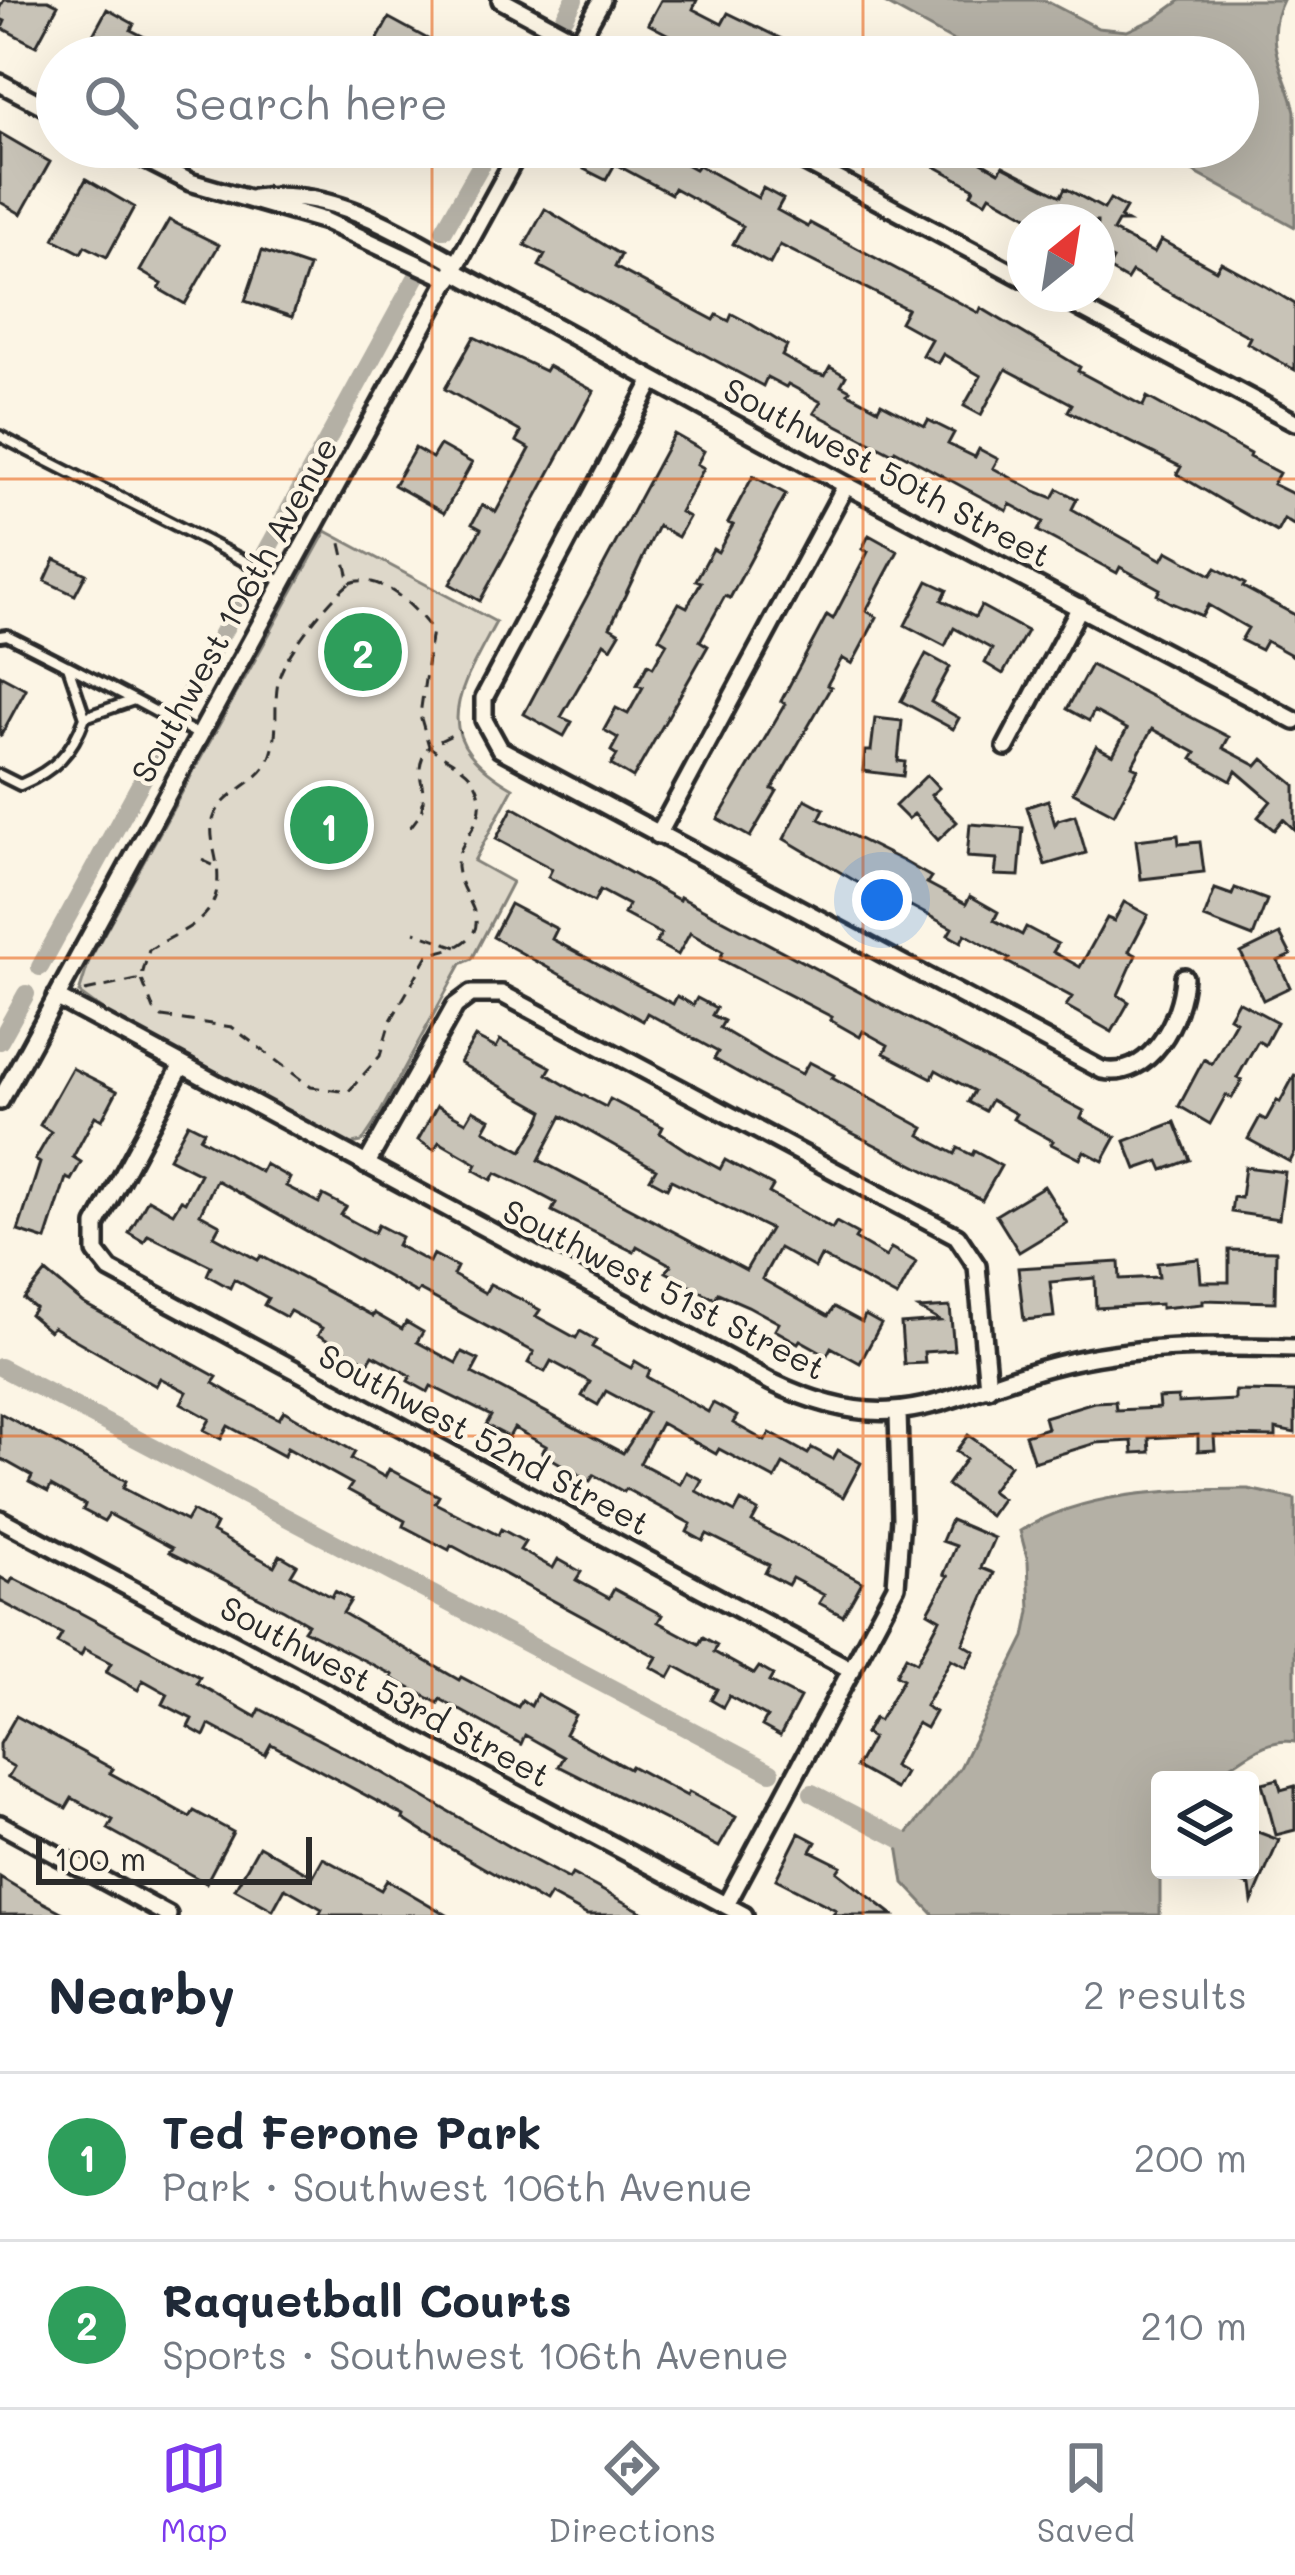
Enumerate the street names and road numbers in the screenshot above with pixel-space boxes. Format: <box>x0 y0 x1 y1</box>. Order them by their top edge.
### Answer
street label: Southwest 50th Street <box>717 366 1059 576</box>
street label: Southwest 106th Avenue <box>120 428 346 790</box>
street label: Southwest 51st Street <box>496 1188 834 1388</box>
street label: Southwest 52nd Street <box>312 1332 658 1544</box>
street label: Southwest 53rd Street <box>213 1585 559 1795</box>

